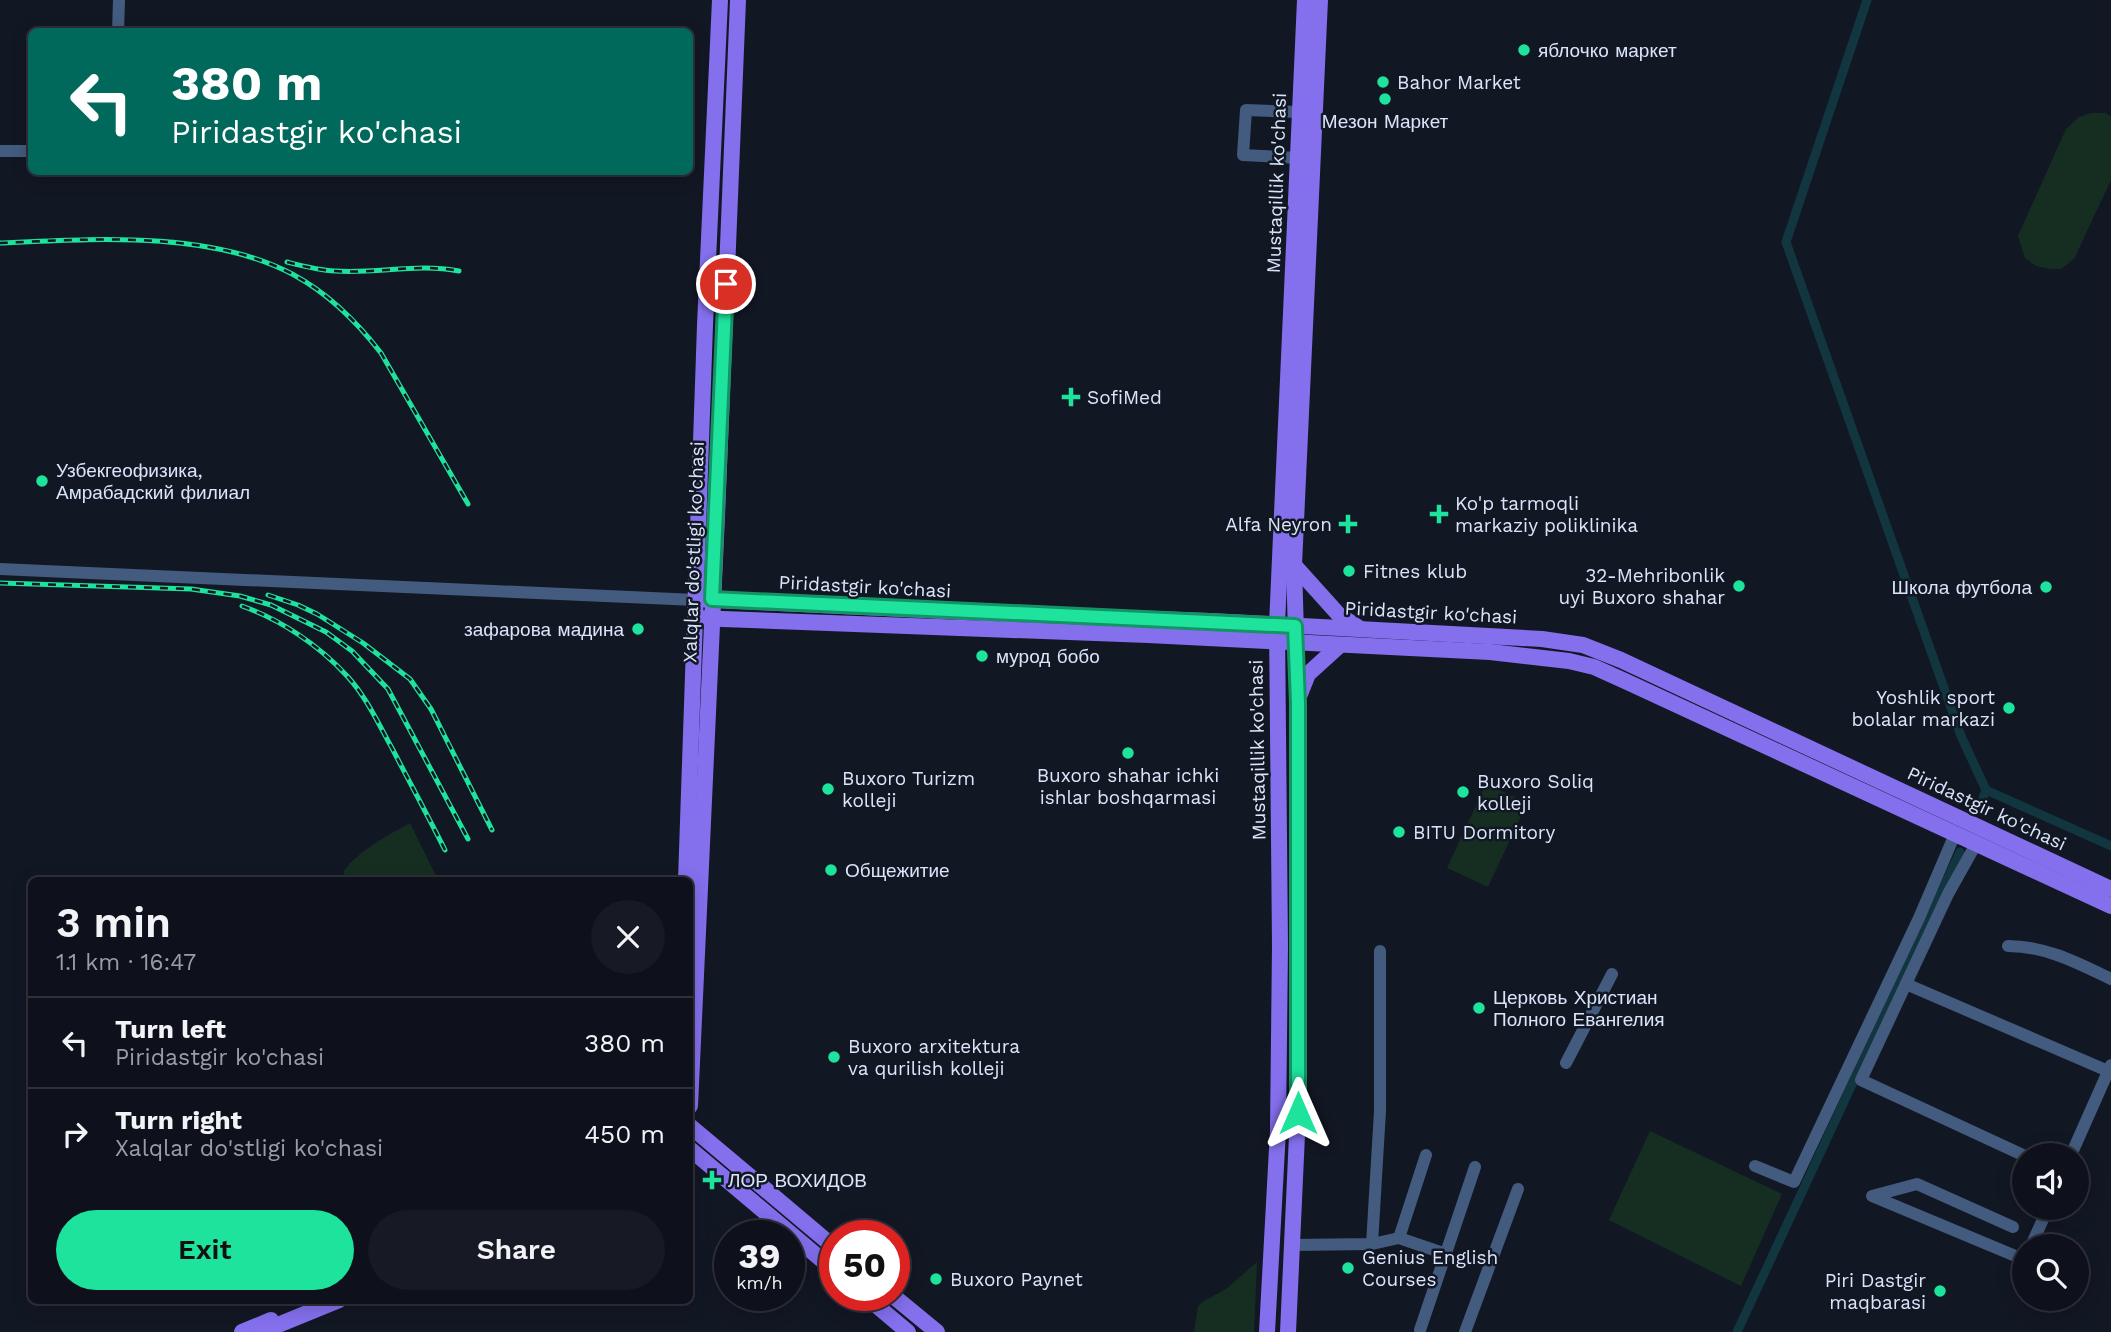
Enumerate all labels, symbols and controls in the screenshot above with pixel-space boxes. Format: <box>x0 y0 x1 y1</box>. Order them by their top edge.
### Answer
place label: яблочко маркет <box>1538 39 1677 62</box>
marker: яблочко маркет <box>1516 42 1532 58</box>
text: 380 m <box>171 54 322 112</box>
icon: left <box>56 56 147 147</box>
place label: Bahor Market <box>1397 71 1521 94</box>
marker: Bahor Market <box>1375 74 1391 90</box>
marker: Мезон Маркет <box>1377 91 1393 107</box>
street label: Mustaqillik ko'chasi <box>1262 92 1291 274</box>
place label: Мезон Маркет <box>1322 110 1449 133</box>
text: Piridastgir ko'chasi <box>171 113 462 151</box>
pin <box>696 254 756 314</box>
icon: arrive <box>707 265 745 303</box>
place label: SofiMed <box>1087 386 1162 409</box>
marker: SofiMed <box>1061 387 1081 407</box>
street label: Xalqlar do'stligi ko'chasi <box>678 441 709 663</box>
place label: Узбекгеофизика, Амрабадский филиал <box>56 459 250 504</box>
marker: Узбекгеофизика, Амрабадский филиал <box>34 473 50 489</box>
place label: Ko'p tarmoqli markaziy poliklinika <box>1455 492 1638 537</box>
marker: Ko'p tarmoqli markaziy poliklinika <box>1429 504 1449 524</box>
place label: Alfa Neyron <box>1225 513 1332 536</box>
marker: Alfa Neyron <box>1338 514 1358 534</box>
place label: Fitnes klub <box>1363 560 1467 583</box>
marker: Fitnes klub <box>1341 563 1357 579</box>
place label: 32-Mehribonlik uyi Buxoro shahar <box>1559 564 1725 609</box>
street label: Piridastgir ko'chasi <box>778 570 952 603</box>
place label: Школа футбола <box>1891 576 2032 599</box>
marker: 32-Mehribonlik uyi Buxoro shahar <box>1731 578 1747 594</box>
marker: Школа футбола <box>2038 579 2054 595</box>
street label: Piridastgir ko'chasi <box>1344 596 1518 629</box>
place label: зафарова мадина <box>464 618 624 641</box>
marker: зафарова мадина <box>630 621 646 637</box>
place label: мурод бобо <box>996 645 1100 668</box>
marker: мурод бобо <box>974 648 990 664</box>
street label: Mustaqillik ko'chasi <box>1244 659 1271 841</box>
place label: Yoshlik sport bolalar markazi <box>1852 686 1995 731</box>
marker: Yoshlik sport bolalar markazi <box>2001 700 2017 716</box>
marker: Buxoro shahar ichki ishlar boshqarmasi <box>1120 745 1136 761</box>
street label: Piridastgir ko'chasi <box>1904 762 2070 855</box>
place label: Buxoro shahar ichki ishlar boshqarmasi <box>1037 764 1219 809</box>
place label: Buxoro Turizm kolleji <box>842 767 975 812</box>
place label: Buxoro Soliq kolleji <box>1477 770 1594 815</box>
marker: Buxoro Turizm kolleji <box>820 781 836 797</box>
marker: Buxoro Soliq kolleji <box>1455 784 1471 800</box>
place label: BITU Dormitory <box>1413 821 1556 844</box>
marker: BITU Dormitory <box>1391 824 1407 840</box>
place label: Общежитие <box>845 859 950 882</box>
marker: Общежитие <box>823 862 839 878</box>
text: 3 min <box>56 898 171 947</box>
button: close <box>591 900 665 974</box>
text: 1.1 km · 16:47 <box>56 949 196 976</box>
place label: Церковь Христиан Полного Евангелия <box>1493 986 1665 1031</box>
marker: Церковь Христиан Полного Евангелия <box>1471 1000 1487 1016</box>
text: Turn left <box>115 1014 226 1044</box>
icon: left <box>56 1024 94 1062</box>
text: 380 m <box>584 1028 665 1058</box>
place label: Buxoro arxitektura va qurilish kolleji <box>848 1035 1020 1080</box>
text: Piridastgir ko'chasi <box>115 1044 324 1071</box>
marker: Buxoro arxitektura va qurilish kolleji <box>826 1049 842 1065</box>
position arrow <box>1261 1076 1335 1150</box>
text: Turn right <box>115 1105 242 1135</box>
icon: right <box>56 1115 94 1153</box>
text: 450 m <box>584 1119 665 1149</box>
text: Xalqlar do'stligi ko'chasi <box>115 1135 383 1162</box>
map controls <box>2012 1143 2089 1311</box>
button: sound <box>2012 1143 2089 1220</box>
place label: ЛОР ВОХИДОВ <box>728 1169 867 1192</box>
marker: ЛОР ВОХИДОВ <box>702 1170 722 1190</box>
button: Exit <box>56 1210 354 1290</box>
button: Share <box>368 1210 665 1290</box>
speed limit sign: 50 <box>819 1220 910 1311</box>
button: search <box>2012 1234 2089 1311</box>
text: 39 <box>738 1235 781 1277</box>
place label: Genius English Courses <box>1362 1246 1498 1291</box>
marker: Genius English Courses <box>1340 1260 1356 1276</box>
place label: Buxoro Paynet <box>950 1268 1083 1291</box>
place label: Piri Dastgir maqbarasi <box>1825 1269 1926 1314</box>
marker: Buxoro Paynet <box>928 1271 944 1287</box>
text: km/h <box>736 1272 783 1293</box>
marker: Piri Dastgir maqbarasi <box>1932 1283 1948 1299</box>

